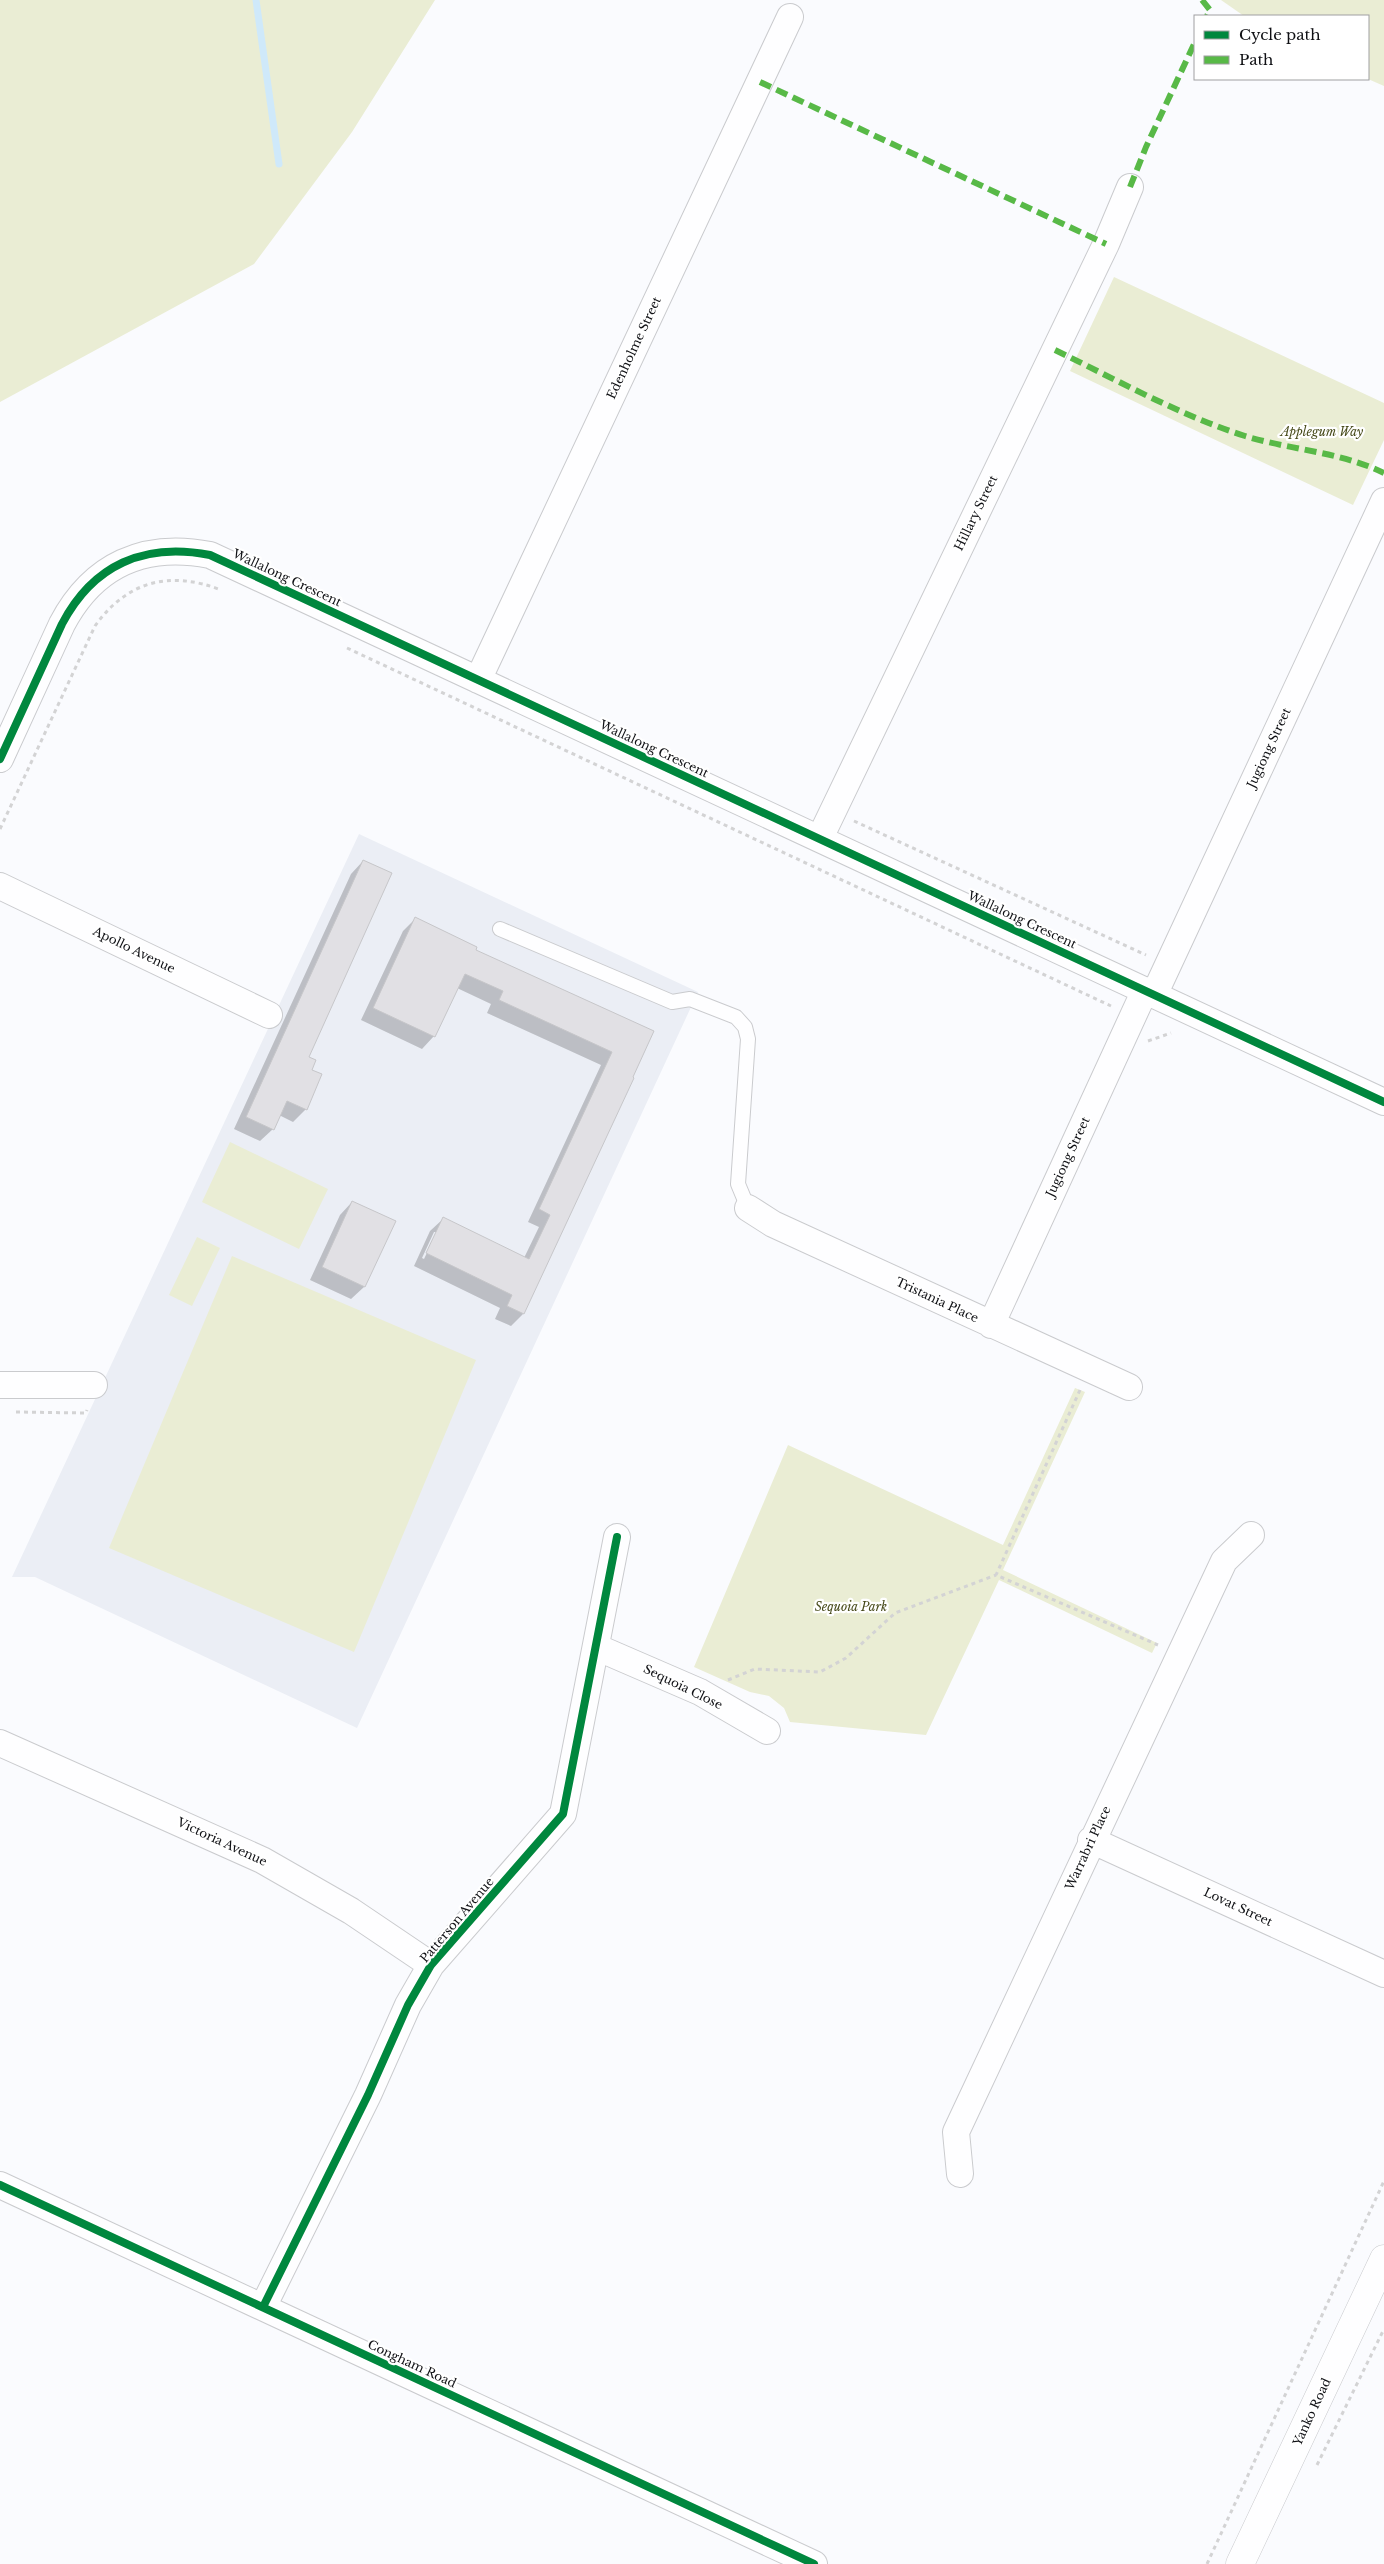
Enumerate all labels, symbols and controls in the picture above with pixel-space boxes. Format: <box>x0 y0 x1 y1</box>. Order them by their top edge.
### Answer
legend <box>1194 15 1369 80</box>
text: Cycle path <box>1239 25 1321 44</box>
text: Path <box>1239 50 1273 69</box>
street label: Edenholme Street <box>603 294 664 401</box>
park label: Applegum Way <box>1279 424 1364 439</box>
street label: Hillary Street <box>951 472 1001 553</box>
street label: Wallalong Crescent <box>230 545 344 610</box>
street label: Jugiong Street <box>1243 705 1294 792</box>
street label: Wallalong Crescent <box>597 716 711 781</box>
street label: Wallalong Crescent <box>965 887 1079 952</box>
street label: Apollo Avenue <box>90 923 178 976</box>
street label: Jugiong Street <box>1042 1114 1093 1201</box>
street label: Tristania Place <box>893 1274 981 1325</box>
park label: Sequoia Park <box>815 1599 887 1614</box>
street label: Sequoia Close <box>641 1661 725 1712</box>
street label: Warrabri Place <box>1061 1803 1114 1893</box>
street label: Victoria Avenue <box>174 1814 270 1869</box>
street label: Patterson Avenue <box>417 1874 497 1965</box>
street label: Lovat Street <box>1201 1884 1275 1929</box>
street label: Congham Road <box>365 2336 459 2391</box>
street label: Yanko Road <box>1289 2376 1334 2449</box>

